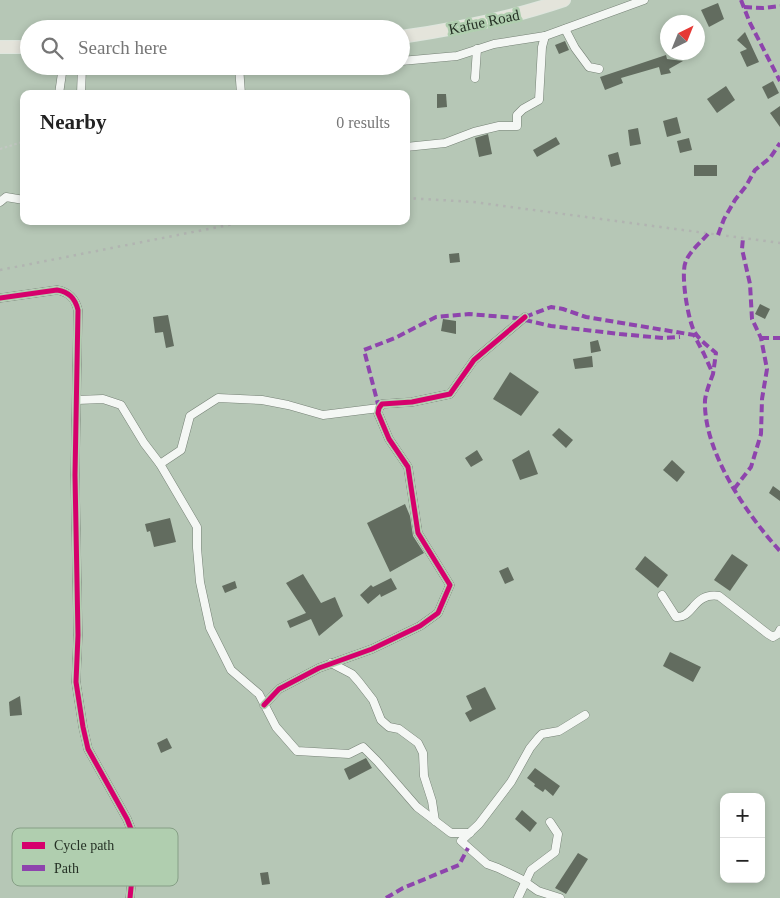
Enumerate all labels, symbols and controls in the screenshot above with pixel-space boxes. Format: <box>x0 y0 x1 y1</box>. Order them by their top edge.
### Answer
street label: Kafue Road <box>447 7 521 37</box>
north arrow <box>660 15 705 60</box>
search box <box>20 20 410 75</box>
icon: search <box>38 34 66 62</box>
text: Search here <box>78 37 167 58</box>
text: Nearby <box>40 110 107 134</box>
text: 0 results <box>336 114 390 131</box>
map controls <box>720 793 765 883</box>
button: + <box>720 793 765 838</box>
legend <box>12 828 178 886</box>
text: Cycle path <box>54 838 114 853</box>
button: − <box>720 838 765 883</box>
text: Path <box>54 861 79 876</box>

